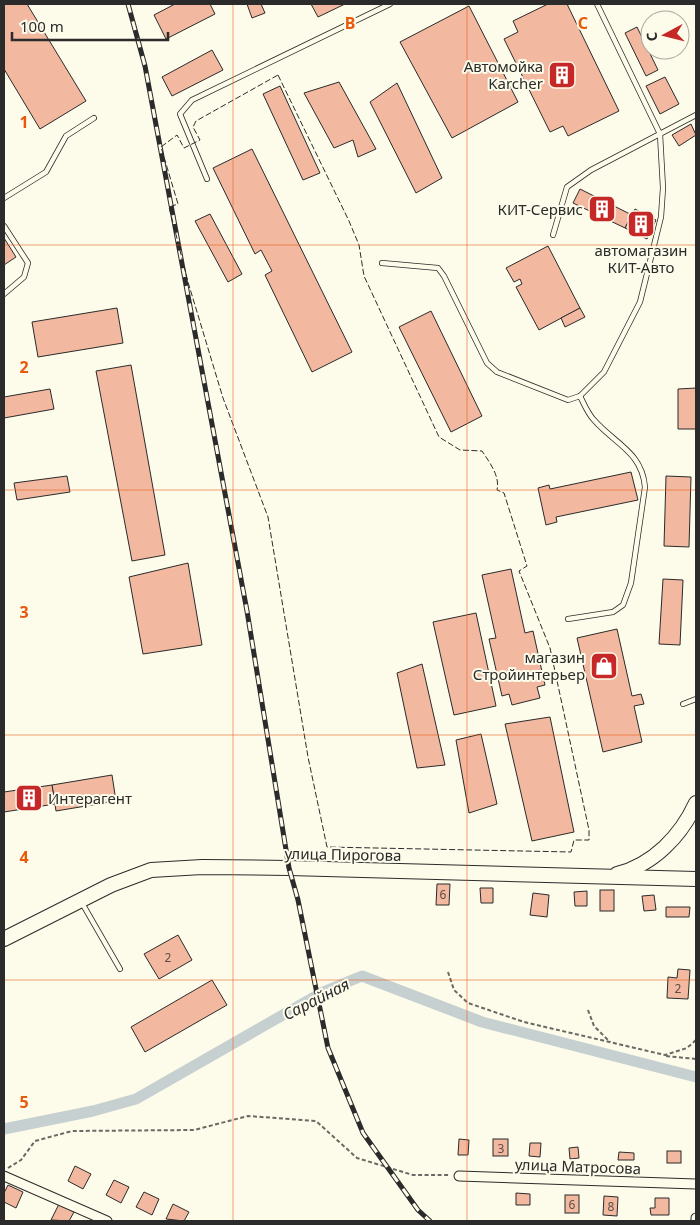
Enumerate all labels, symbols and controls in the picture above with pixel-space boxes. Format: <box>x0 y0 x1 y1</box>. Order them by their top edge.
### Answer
scale bar <box>12 10 169 42</box>
north arrow <box>640 10 690 60</box>
text: B <box>345 12 355 34</box>
text: C <box>578 12 588 34</box>
text: 100 m <box>20 16 64 36</box>
text: С <box>642 31 662 42</box>
place label: Автомойка Karcher <box>464 56 543 93</box>
building icon: Автомойка Karcher <box>547 60 577 90</box>
text: 1 <box>19 111 29 133</box>
building icon: КИТ-Сервис <box>587 194 617 224</box>
place label: КИТ-Сервис <box>498 199 583 219</box>
building icon: автомагазин КИТ-Авто <box>626 209 656 239</box>
place label: автомагазин КИТ-Авто <box>594 240 688 277</box>
text: 2 <box>19 356 29 378</box>
text: 3 <box>19 601 29 623</box>
place label: магазин Стройинтерьер <box>473 647 585 684</box>
shop icon: магазин Стройинтерьер <box>589 651 619 681</box>
building icon: Интерагент <box>14 783 44 813</box>
place label: Интерагент <box>48 788 132 808</box>
street label: улица Пирогова <box>284 843 402 865</box>
text: 4 <box>19 846 29 868</box>
house number: 6 <box>440 886 447 903</box>
house number: 2 <box>165 949 172 966</box>
water label: Сарайная <box>279 973 353 1025</box>
house number: 2 <box>675 980 682 997</box>
text: 5 <box>19 1091 29 1113</box>
house number: 3 <box>498 1140 505 1157</box>
street label: улица Матросова <box>515 1154 641 1178</box>
house number: 6 <box>569 1196 576 1213</box>
house number: 8 <box>608 1198 615 1215</box>

